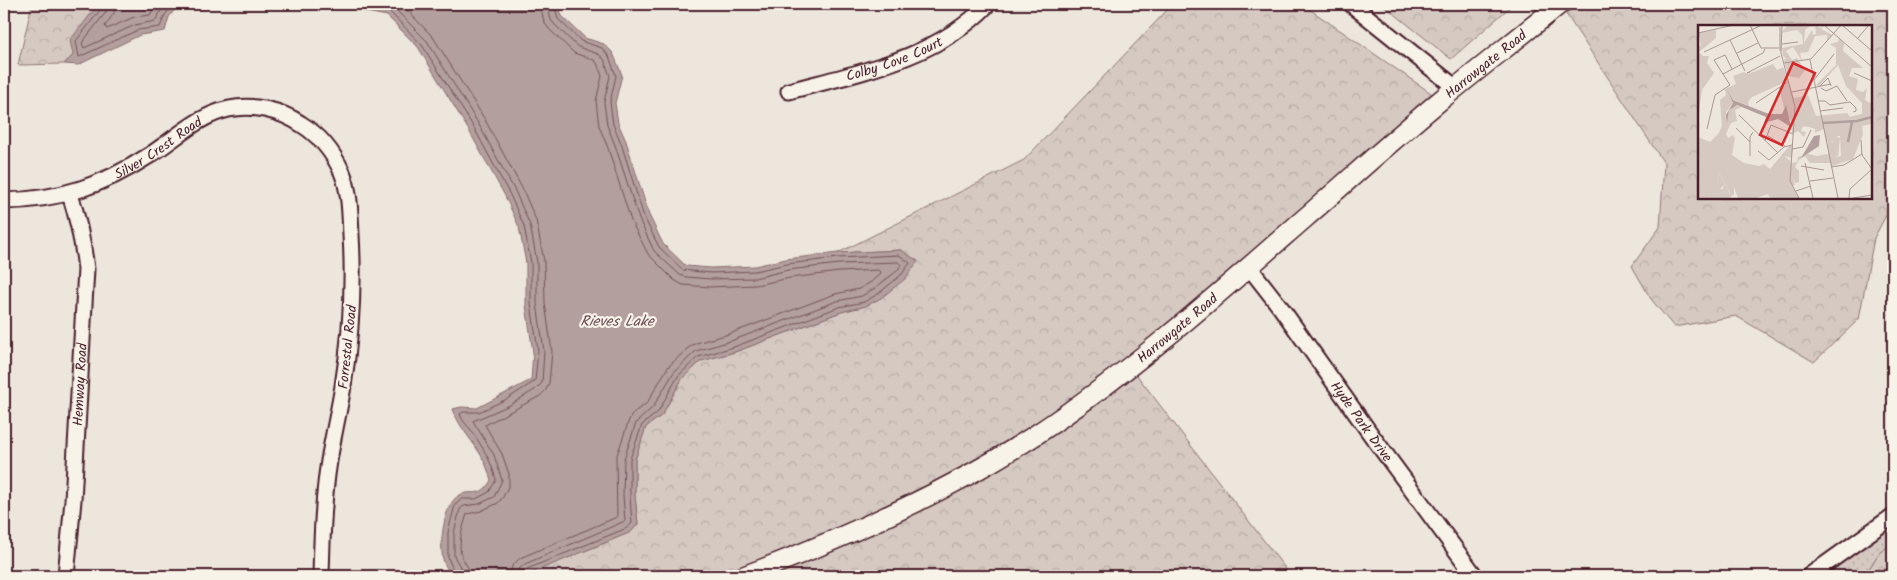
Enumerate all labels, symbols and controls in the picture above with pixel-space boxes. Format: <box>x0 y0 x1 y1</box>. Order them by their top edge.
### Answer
street label: Harrowgate Road <box>1440 24 1533 105</box>
inset map <box>1698 25 1872 199</box>
street label: Colby Cove Court <box>844 31 948 88</box>
street label: Silver Crest Road <box>111 111 207 186</box>
street label: Harrowgate Road <box>1132 288 1224 369</box>
street label: Forrestal Road <box>333 303 363 390</box>
water label: Rieves Lake <box>580 310 655 334</box>
street label: Hemway Road <box>67 341 94 427</box>
street label: Hyde Park Drive <box>1324 377 1398 467</box>

